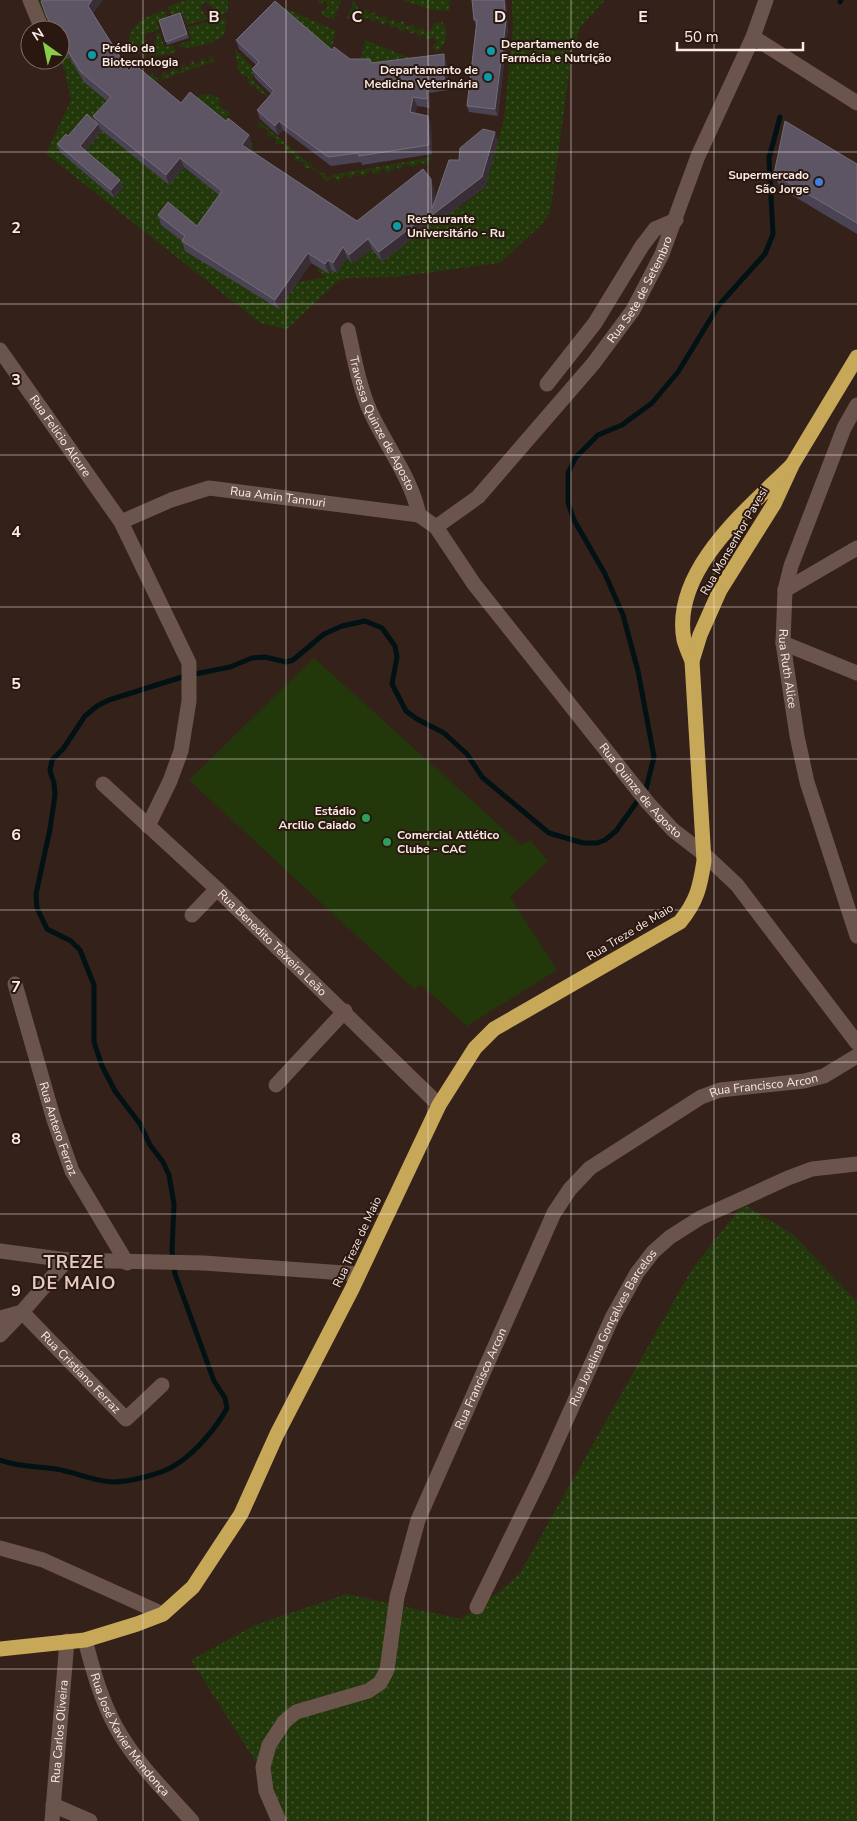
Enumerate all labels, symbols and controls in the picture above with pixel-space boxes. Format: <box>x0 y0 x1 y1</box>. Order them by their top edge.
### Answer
text: B <box>208 6 220 28</box>
text: C <box>352 6 363 28</box>
text: D <box>494 6 506 28</box>
text: E <box>638 6 648 28</box>
north arrow <box>20 20 70 70</box>
scale bar <box>677 20 803 52</box>
text: N <box>29 24 48 45</box>
text: 50 m <box>684 27 719 47</box>
place label: Departamento de Farmácia e Nutrição <box>501 36 612 66</box>
place label: Prédio da Biotecnologia <box>102 40 178 70</box>
marker: Departamento de Farmácia e Nutrição <box>485 45 497 57</box>
marker: Prédio da Biotecnologia <box>86 49 98 61</box>
place label: Departamento de Medicina Veterinária <box>364 62 478 92</box>
marker: Departamento de Medicina Veterinária <box>482 71 494 83</box>
place label: Supermercado São Jorge <box>728 167 809 197</box>
marker: Supermercado São Jorge <box>813 176 825 188</box>
place label: Restaurante Universitário - Ru <box>407 211 505 241</box>
text: 2 <box>11 217 21 239</box>
marker: Restaurante Universitário - Ru <box>391 220 403 232</box>
street label: Rua Sete de Setembro <box>603 233 676 346</box>
street label: Travessa Quinze de Agosto <box>346 354 419 493</box>
text: 3 <box>11 369 21 391</box>
street label: Rua Felicio Alcure <box>26 392 95 480</box>
street label: Rua Amin Tannuri <box>229 483 327 511</box>
street label: Rua Monsenhor Pavesi <box>696 484 772 598</box>
text: 4 <box>11 521 21 543</box>
street label: Rua Ruth Alice <box>775 629 801 709</box>
text: 5 <box>11 673 21 695</box>
street label: Rua Quinze de Agosto <box>595 740 685 842</box>
place label: Estádio Arcilio Caiado <box>278 803 356 833</box>
marker: Estádio Arcilio Caiado <box>360 812 372 824</box>
text: 6 <box>11 824 21 846</box>
place label: Comercial Atlético Clube - CAC <box>397 827 499 857</box>
marker: Comercial Atlético Clube - CAC <box>381 836 393 848</box>
street label: Rua Benedito Teixeira Leão <box>214 886 330 1000</box>
street label: Rua Treze de Maio <box>584 900 677 964</box>
text: 7 <box>11 976 21 998</box>
street label: Rua Francisco Arcon <box>707 1070 820 1101</box>
street label: Rua Antero Ferraz <box>35 1080 81 1179</box>
text: 8 <box>11 1128 21 1150</box>
street label: Rua Treze de Maio <box>329 1194 385 1290</box>
street label: Rua Jovelina Gonçalves Barcelos <box>566 1246 661 1409</box>
district label: TREZE DE MAIO <box>32 1250 116 1295</box>
text: 9 <box>11 1280 21 1302</box>
street label: Rua Francisco Arcon <box>451 1325 510 1432</box>
street label: Rua Cristiano Ferraz <box>37 1328 124 1417</box>
street label: Rua José Xavier Mendonça <box>87 1671 173 1800</box>
street label: Rua Carlos Oliveira <box>47 1679 72 1783</box>

